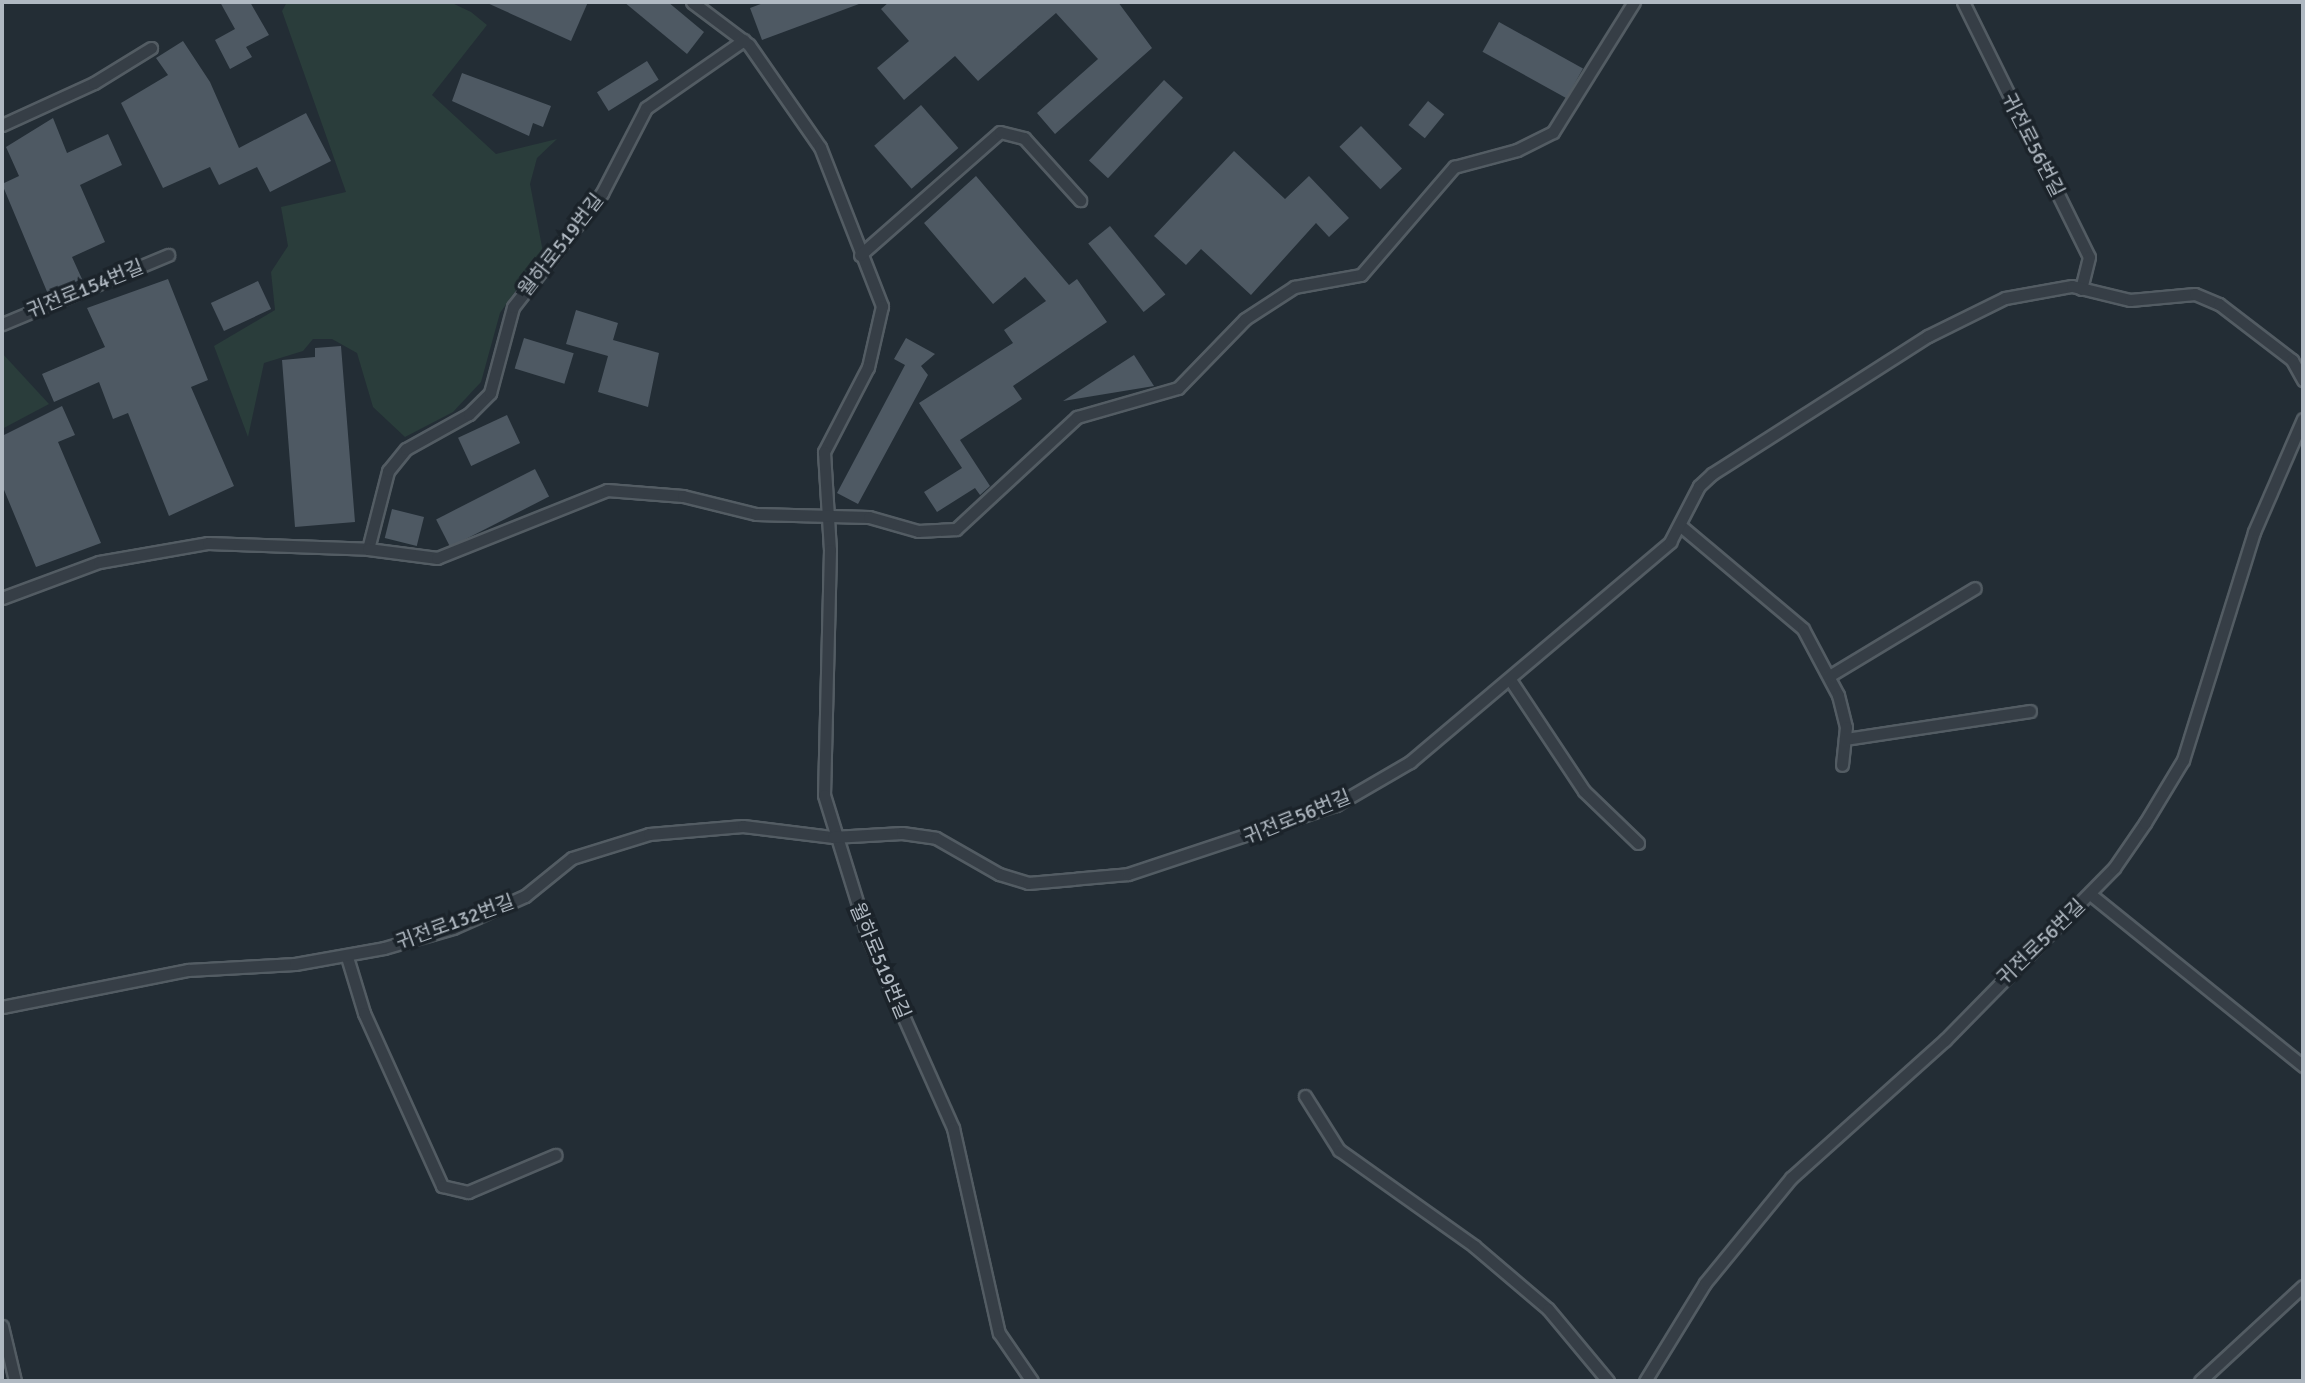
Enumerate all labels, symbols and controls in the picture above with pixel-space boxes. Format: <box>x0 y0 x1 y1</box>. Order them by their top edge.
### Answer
street label: 귀전로56번길 <box>1997 89 2069 201</box>
street label: 월하로519번길 <box>513 189 609 301</box>
street label: 귀전로154번길 <box>23 255 147 323</box>
street label: 귀전로56번길 <box>1240 785 1354 849</box>
street label: 귀전로132번길 <box>392 889 518 955</box>
street label: 귀전로56번길 <box>1992 894 2090 990</box>
street label: 월하로519번길 <box>845 899 915 1023</box>

